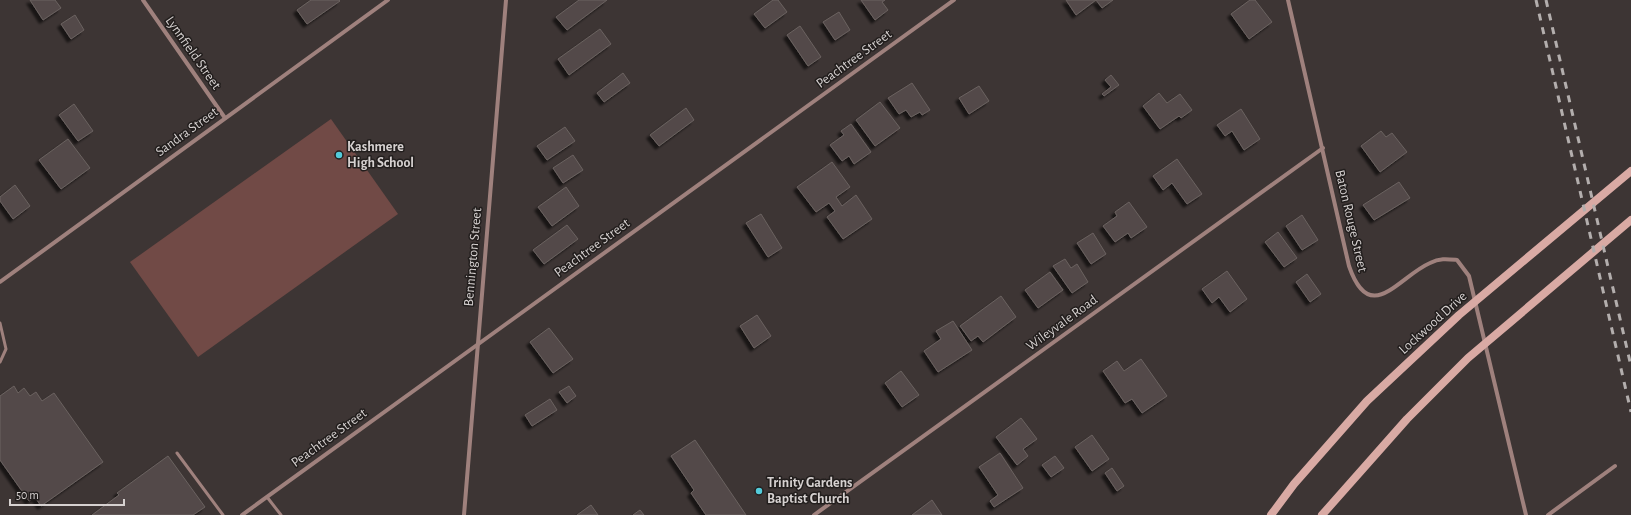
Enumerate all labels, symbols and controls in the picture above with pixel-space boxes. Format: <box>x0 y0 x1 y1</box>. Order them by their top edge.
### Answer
street label: Lynnfield Street <box>163 14 224 93</box>
street label: Peachtree Street <box>814 27 895 91</box>
street label: Sandra Street <box>153 104 221 159</box>
place label: Kashmere High School <box>347 140 414 170</box>
marker: Kashmere High School <box>334 150 344 160</box>
street label: Baton Rouge Street <box>1332 169 1370 274</box>
street label: Bennington Street <box>462 207 484 307</box>
street label: Peachtree Street <box>552 216 633 280</box>
street label: Lockwood Drive <box>1396 289 1470 357</box>
street label: Wileyvale Road <box>1024 293 1100 353</box>
street label: Peachtree Street <box>289 406 370 470</box>
place label: Trinity Gardens Baptist Church <box>767 476 852 506</box>
scale bar <box>10 481 124 507</box>
marker: Trinity Gardens Baptist Church <box>754 486 764 496</box>
text: 50 m <box>16 489 39 501</box>

